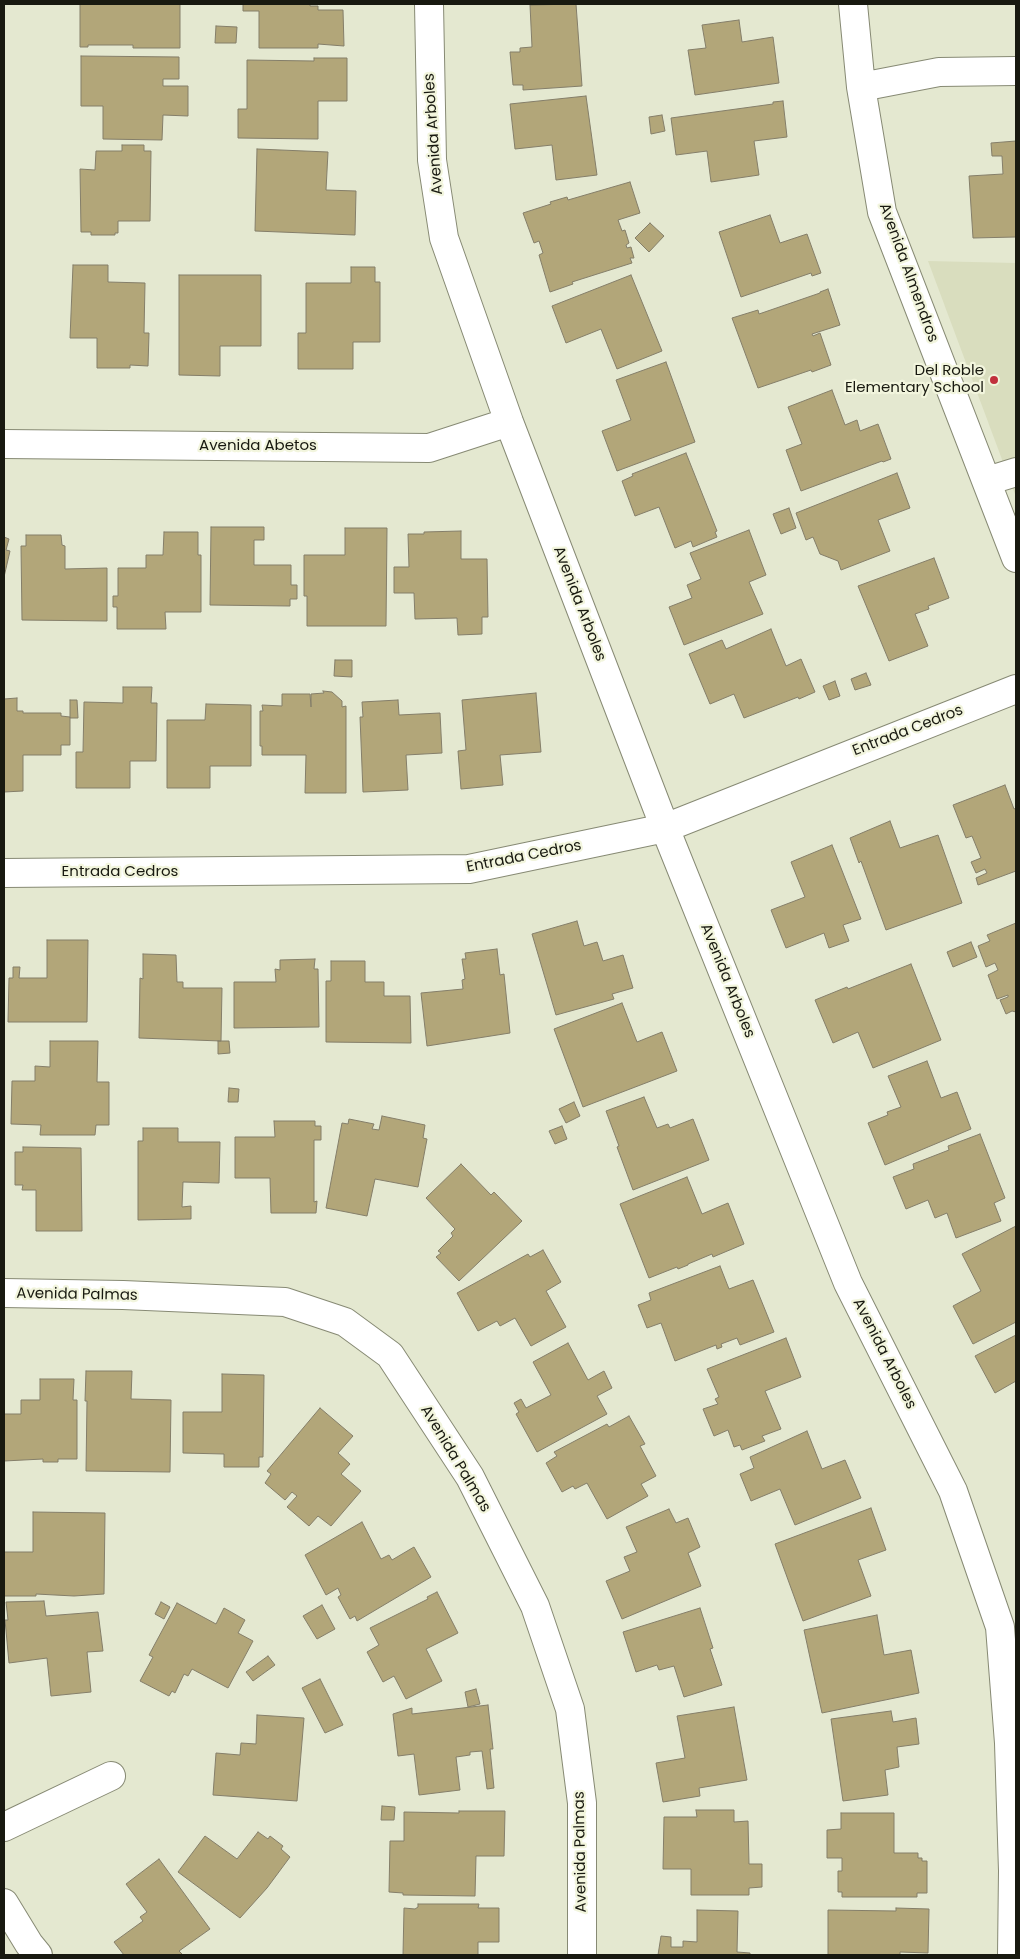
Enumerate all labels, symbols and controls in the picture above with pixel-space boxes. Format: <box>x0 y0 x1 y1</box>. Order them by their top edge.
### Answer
street label: Avenida Arboles <box>421 73 447 195</box>
street label: Avenida Almendros <box>874 201 942 345</box>
place label: Del Roble Elementary School <box>845 362 984 397</box>
marker: Del Roble Elementary School <box>988 374 1000 386</box>
street label: Avenida Abetos <box>199 437 317 455</box>
street label: Avenida Arboles <box>549 544 609 664</box>
street label: Entrada Cedros <box>850 702 966 760</box>
street label: Entrada Cedros <box>465 837 583 877</box>
street label: Entrada Cedros <box>62 863 178 881</box>
street label: Avenida Arboles <box>696 921 758 1041</box>
street label: Avenida Palmas <box>16 1285 138 1305</box>
street label: Avenida Arboles <box>848 1296 920 1412</box>
street label: Avenida Palmas <box>416 1402 494 1516</box>
street label: Avenida Palmas <box>571 1791 591 1913</box>

